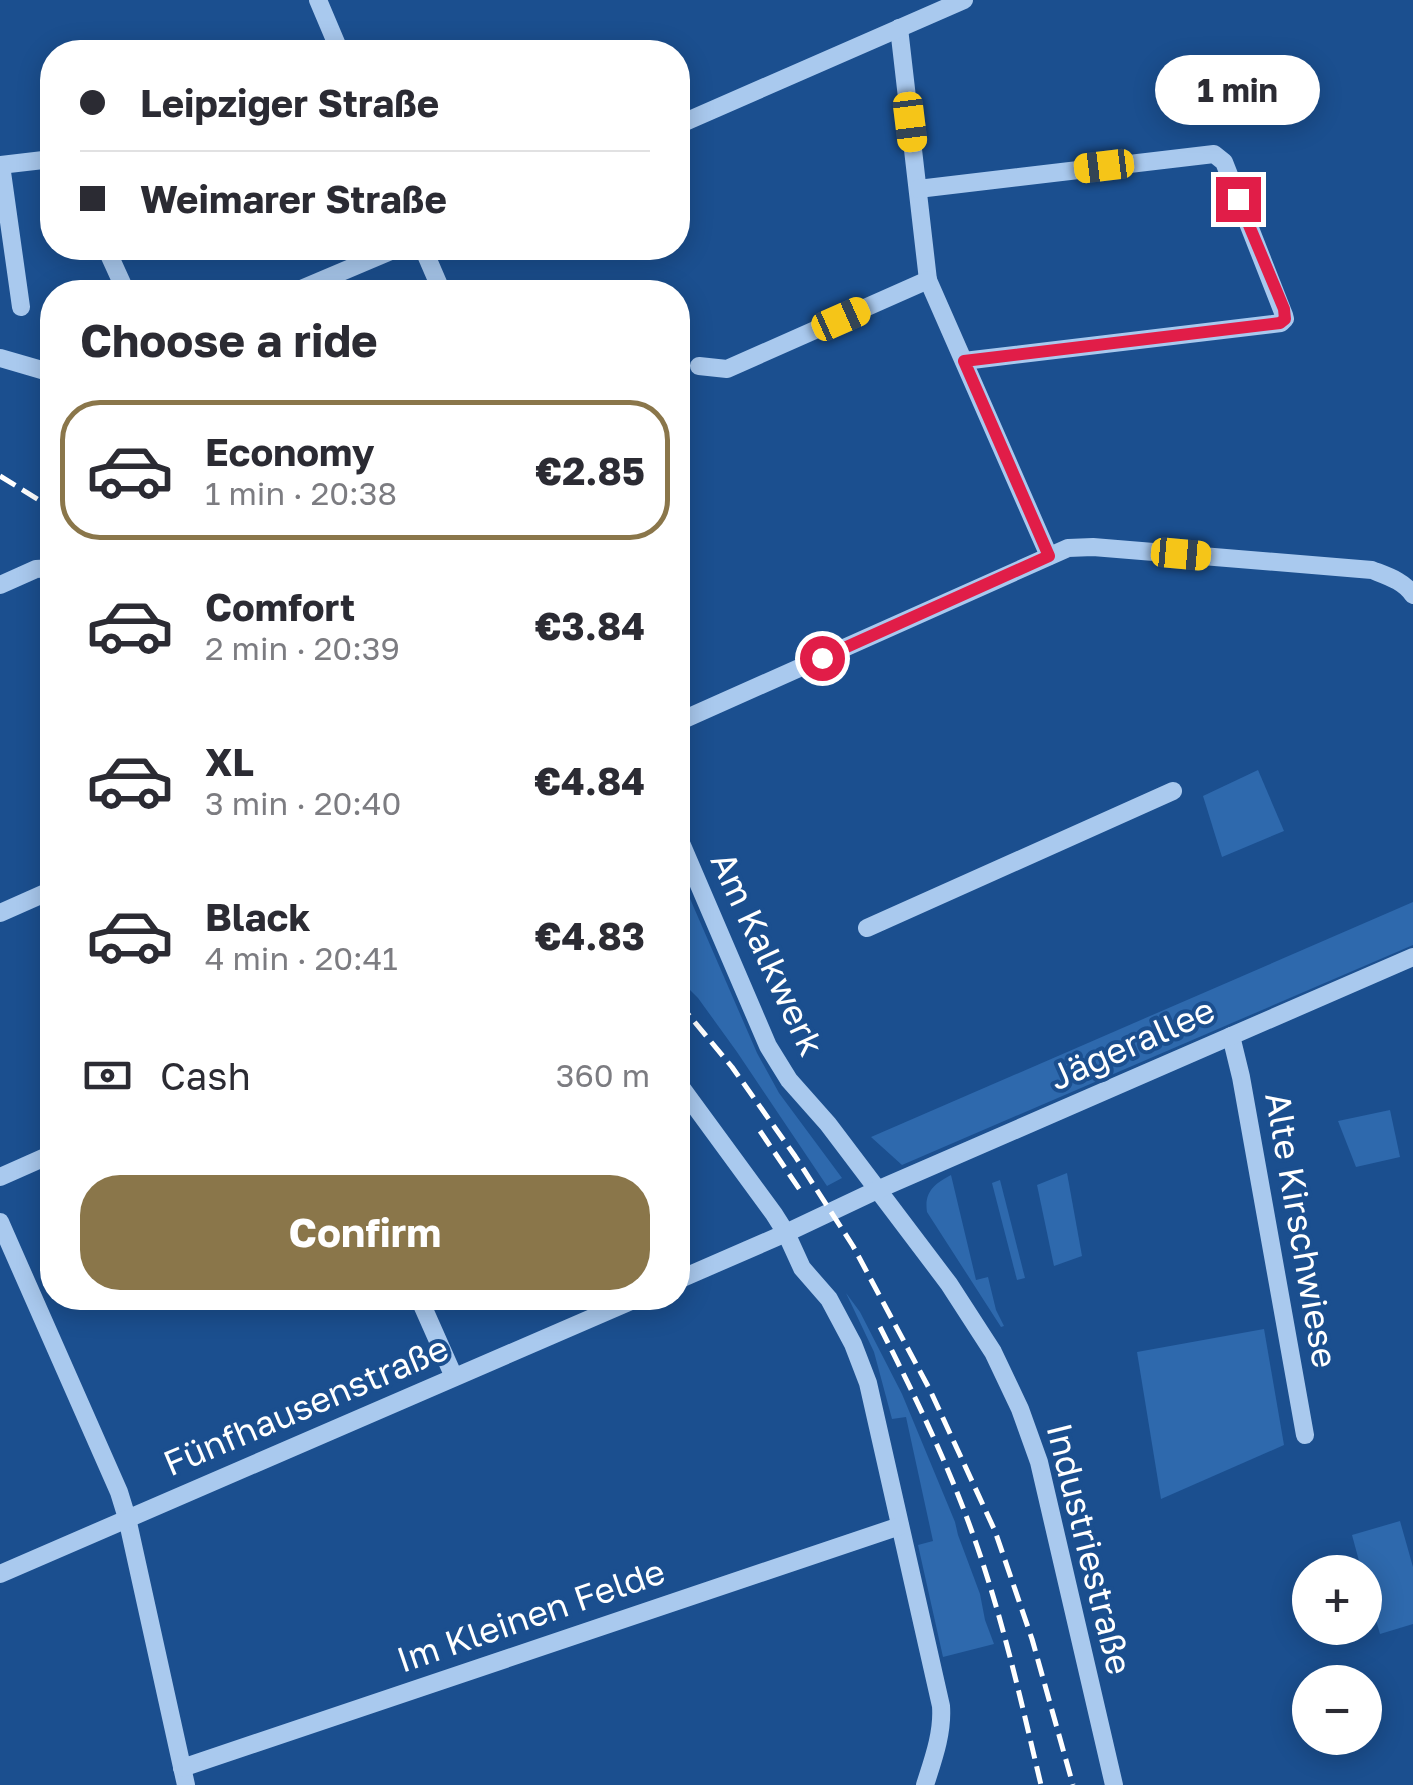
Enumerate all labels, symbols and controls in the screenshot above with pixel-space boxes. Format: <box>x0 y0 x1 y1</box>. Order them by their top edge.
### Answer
callout: 1 min <box>1156 54 1320 124</box>
text: 1 min <box>1197 71 1278 109</box>
text: Leipziger Straße <box>140 80 439 125</box>
car <box>891 90 929 154</box>
car <box>1072 147 1136 185</box>
text: Weimarer Straße <box>140 176 447 221</box>
route end <box>1216 177 1261 222</box>
car <box>807 293 875 345</box>
text: Choose a ride <box>80 313 378 367</box>
icon: car <box>85 425 175 515</box>
text: Economy <box>205 429 374 474</box>
text: €2.85 <box>535 448 645 493</box>
text: 1 min · 20:38 <box>205 474 397 512</box>
car <box>1150 536 1212 572</box>
icon: car <box>85 580 175 670</box>
text: Comfort <box>205 584 355 629</box>
text: €3.84 <box>535 603 645 648</box>
text: 2 min · 20:39 <box>205 629 400 667</box>
route start <box>800 636 845 681</box>
icon: car <box>85 735 175 825</box>
text: XL <box>205 739 254 784</box>
text: €4.84 <box>534 758 645 803</box>
text: 3 min · 20:40 <box>205 784 401 822</box>
street label: Am Kalkwerk <box>702 845 833 1062</box>
icon: car <box>85 890 175 980</box>
text: Black <box>205 894 310 939</box>
text: €4.83 <box>535 913 645 958</box>
text: 4 min · 20:41 <box>205 939 398 977</box>
street label: Jägerallee <box>1042 988 1221 1098</box>
icon: cash <box>80 1048 135 1103</box>
text: Cash <box>160 1053 251 1098</box>
text: 360 m <box>556 1056 650 1094</box>
street label: Alte Kirschwiese <box>1257 1089 1347 1371</box>
button: Confirm <box>80 1175 650 1290</box>
street label: Fünfhausenstraße <box>157 1326 454 1484</box>
street label: Industriestraße <box>1038 1419 1141 1679</box>
street label: Im Kleinen Felde <box>391 1550 670 1681</box>
map controls <box>1292 1555 1382 1755</box>
button: + <box>1292 1555 1382 1645</box>
button: − <box>1292 1665 1382 1755</box>

